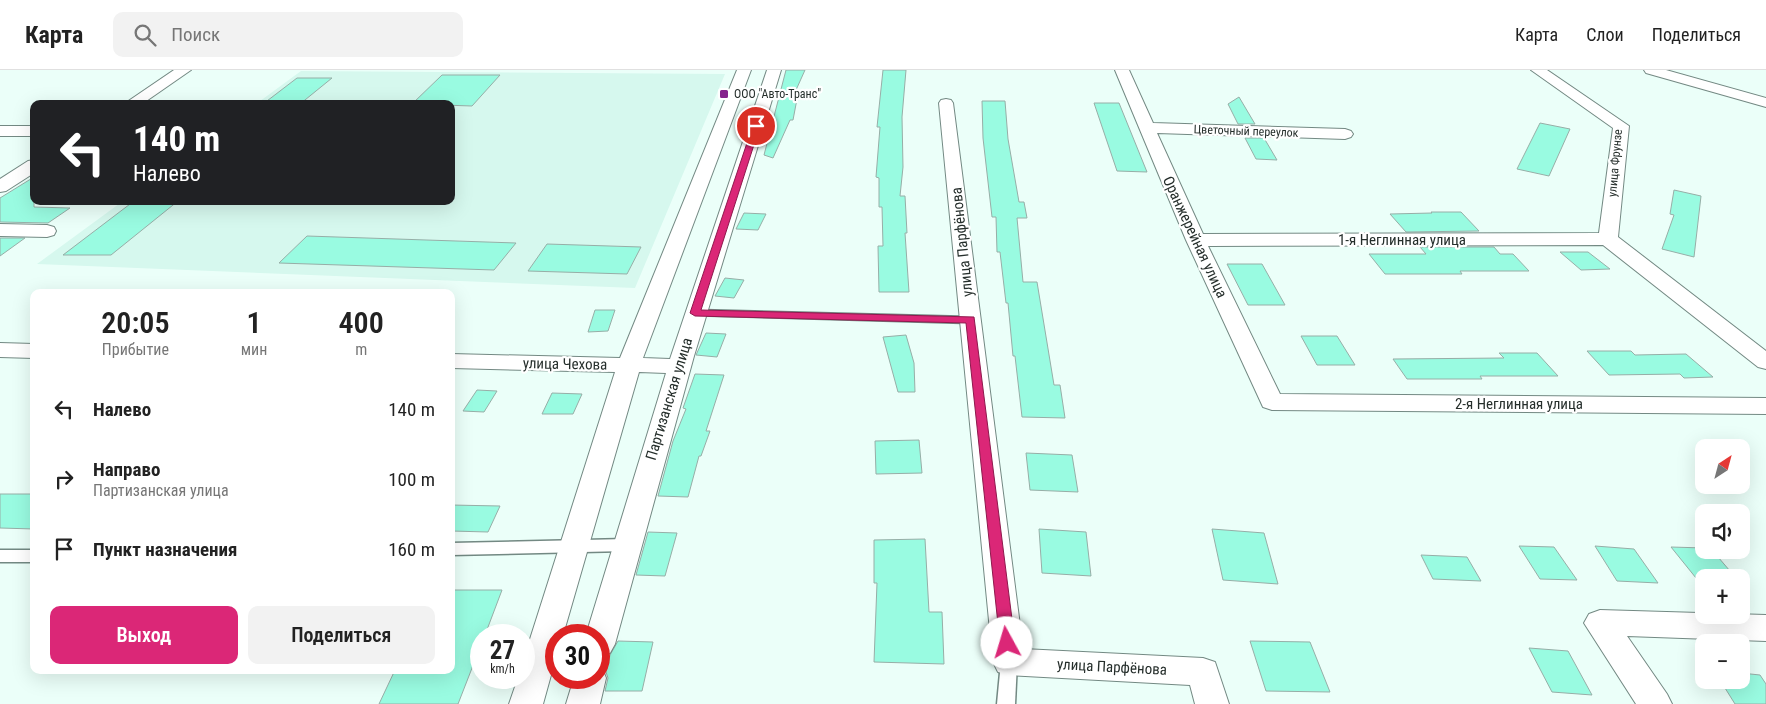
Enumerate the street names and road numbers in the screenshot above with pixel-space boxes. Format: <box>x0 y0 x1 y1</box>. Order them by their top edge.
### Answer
street label: Цветочный переулок <box>1193 122 1299 140</box>
street label: улица Фрунзе <box>1605 128 1625 197</box>
street label: Оранжерейная улица <box>1159 173 1231 301</box>
street label: улица Парфёнова <box>947 186 977 298</box>
street label: 1-я Неглинная улица <box>1338 231 1466 249</box>
street label: Партизанская улица <box>642 336 696 462</box>
street label: улица Чехова <box>523 354 607 374</box>
street label: 2-я Неглинная улица <box>1455 395 1583 413</box>
street label: улица Парфёнова <box>1057 655 1167 679</box>

